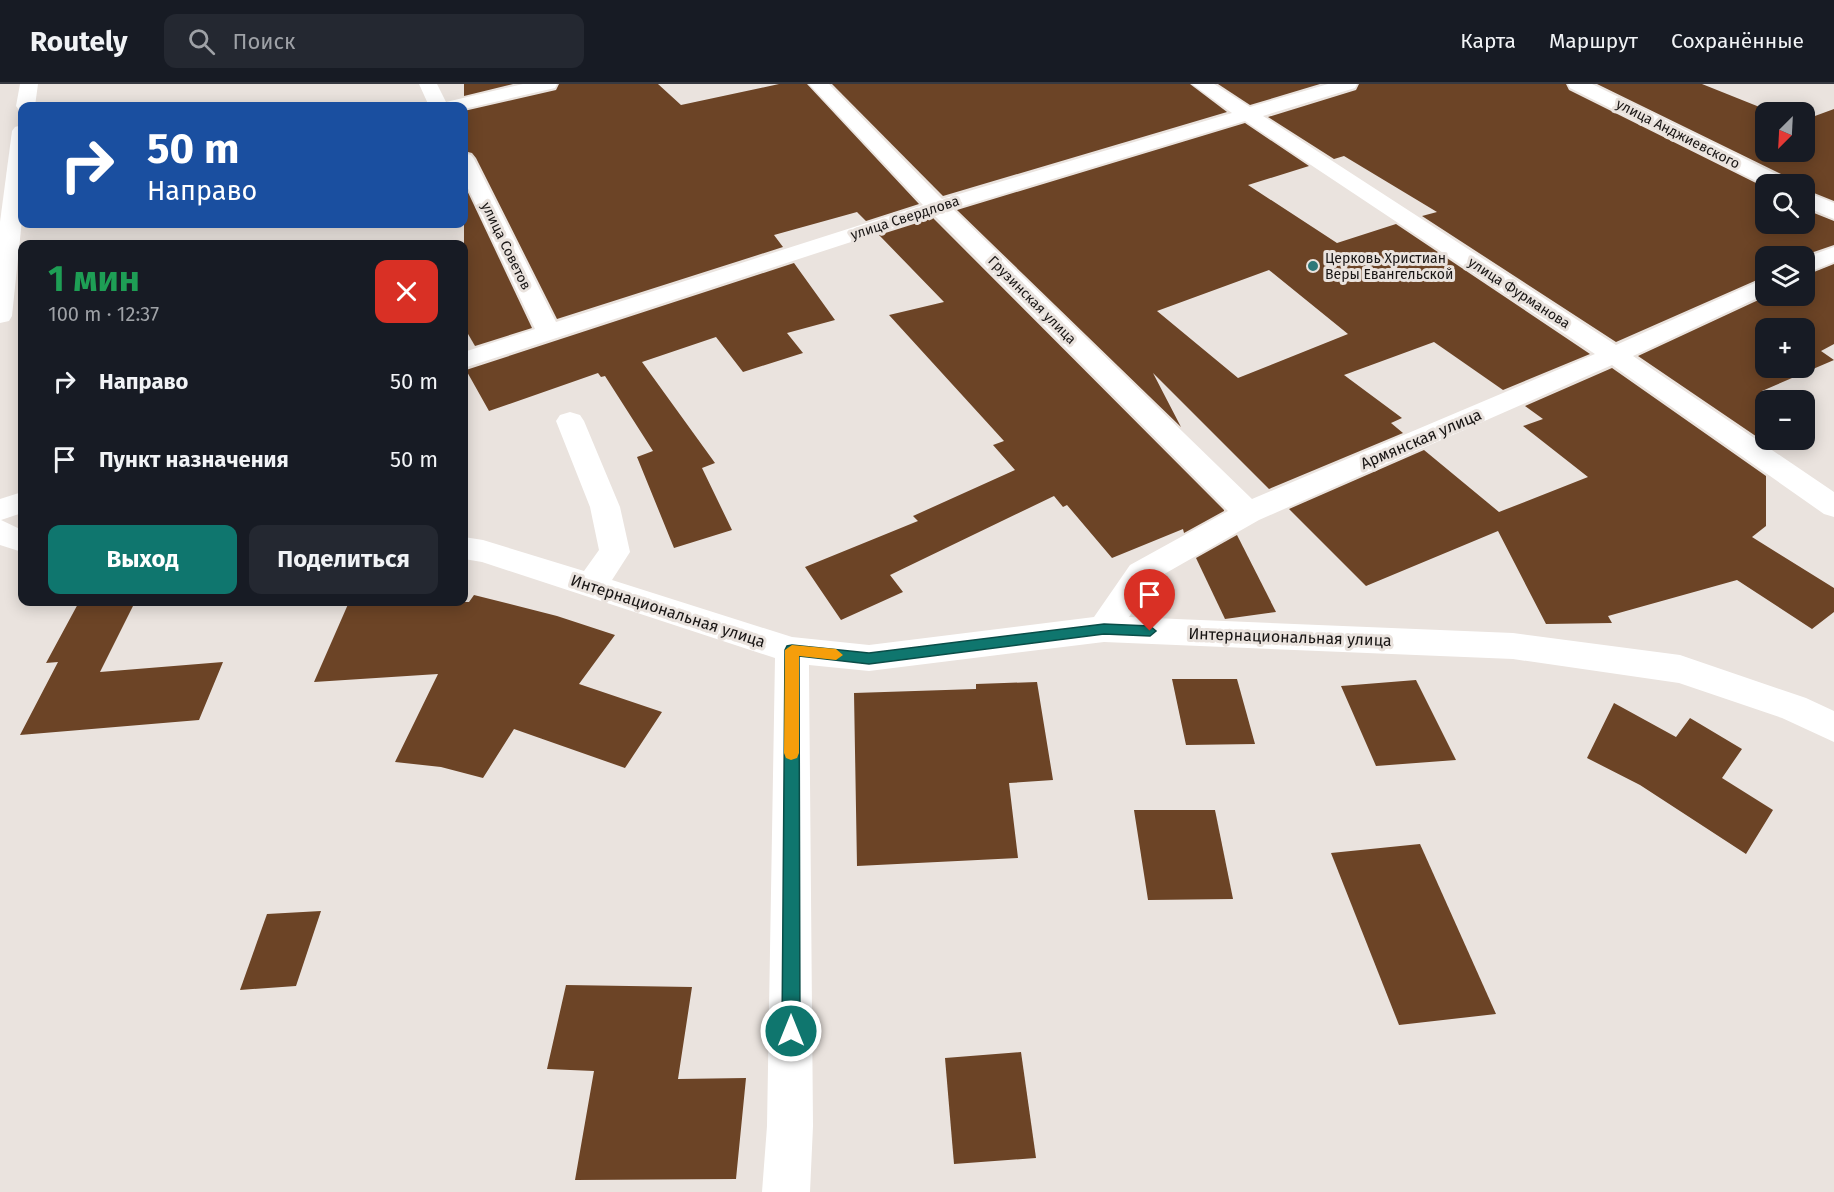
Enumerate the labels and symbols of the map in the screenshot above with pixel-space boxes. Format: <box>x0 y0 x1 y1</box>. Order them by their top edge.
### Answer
street label: улица Анджиевского <box>1613 95 1743 173</box>
north arrow <box>1755 102 1815 162</box>
street label: улица Свердлова <box>848 192 962 244</box>
street label: улица Советов <box>477 199 535 293</box>
place label: Церковь Христиан Веры Евангельской <box>1325 250 1453 283</box>
street label: Грузинская улица <box>984 252 1080 348</box>
street label: улица Фурманова <box>1465 254 1573 332</box>
marker: Церковь Христиан Веры Евангельской <box>1306 259 1320 273</box>
street label: Армянская улица <box>1358 405 1484 473</box>
pin <box>1124 569 1175 631</box>
street label: Интернациональная улица <box>568 571 768 651</box>
street label: Интернациональная улица <box>1188 624 1392 650</box>
position arrow <box>759 999 823 1063</box>

